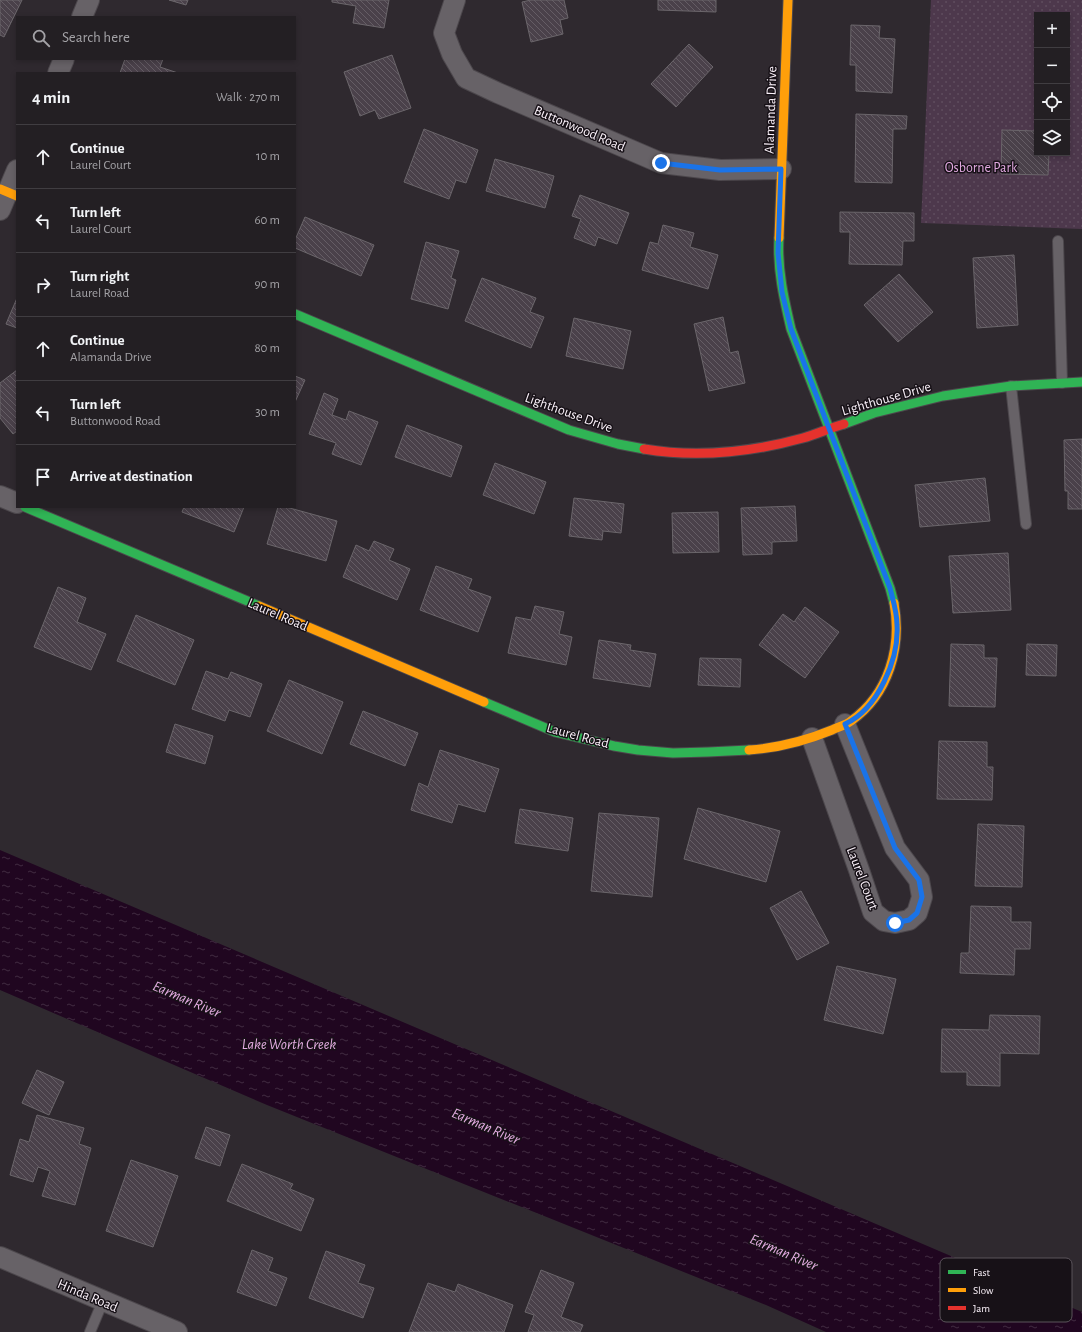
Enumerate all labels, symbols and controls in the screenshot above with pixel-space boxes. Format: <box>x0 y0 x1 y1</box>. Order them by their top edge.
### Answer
map controls <box>1034 12 1070 156</box>
button: + <box>1034 12 1070 48</box>
search box <box>16 16 296 60</box>
icon: search <box>30 27 52 49</box>
text: Search here <box>62 30 130 45</box>
button: − <box>1034 48 1070 84</box>
street label: Alamanda Drive <box>762 66 780 154</box>
button: locate <box>1034 84 1070 120</box>
text: 4 min <box>32 89 70 106</box>
text: Walk · 270 m <box>216 91 280 104</box>
street label: Buttonwood Road <box>532 103 627 154</box>
button: layers <box>1034 120 1070 156</box>
text: Continue <box>70 141 125 156</box>
icon: ahead <box>32 146 54 168</box>
text: 10 m <box>256 150 280 163</box>
route end <box>652 154 670 172</box>
text: Laurel Court <box>70 159 131 172</box>
park label: Osborne Park <box>945 161 1018 175</box>
text: Turn left <box>70 205 121 220</box>
icon: left <box>32 210 54 232</box>
text: 60 m <box>254 214 280 227</box>
text: Laurel Court <box>70 223 131 236</box>
text: Turn right <box>70 269 129 284</box>
icon: right <box>32 274 54 296</box>
text: 90 m <box>254 278 280 291</box>
text: Laurel Road <box>70 287 129 300</box>
text: Continue <box>70 333 125 348</box>
icon: ahead <box>32 338 54 360</box>
text: 80 m <box>254 342 280 355</box>
text: Alamanda Drive <box>70 351 152 364</box>
street label: Lighthouse Drive <box>840 380 932 418</box>
street label: Lighthouse Drive <box>523 391 614 435</box>
text: Turn left <box>70 397 121 412</box>
icon: left <box>32 402 54 424</box>
text: 30 m <box>255 406 280 419</box>
text: Buttonwood Road <box>70 415 161 428</box>
icon: arrive <box>32 466 54 488</box>
text: Arrive at destination <box>70 469 193 484</box>
street label: Laurel Road <box>245 596 310 634</box>
street label: Laurel Road <box>545 721 610 751</box>
street label: Laurel Court <box>844 845 881 912</box>
route start <box>886 914 904 932</box>
water label: Earman River <box>151 978 224 1021</box>
water label: Lake Worth Creek <box>242 1037 336 1052</box>
water label: Earman River <box>450 1105 523 1148</box>
water label: Earman River <box>748 1231 821 1274</box>
legend <box>940 1258 1072 1322</box>
text: Fast <box>973 1267 991 1278</box>
street label: Hinda Road <box>55 1277 120 1315</box>
text: Slow <box>973 1285 994 1296</box>
text: Jam <box>973 1303 990 1314</box>

